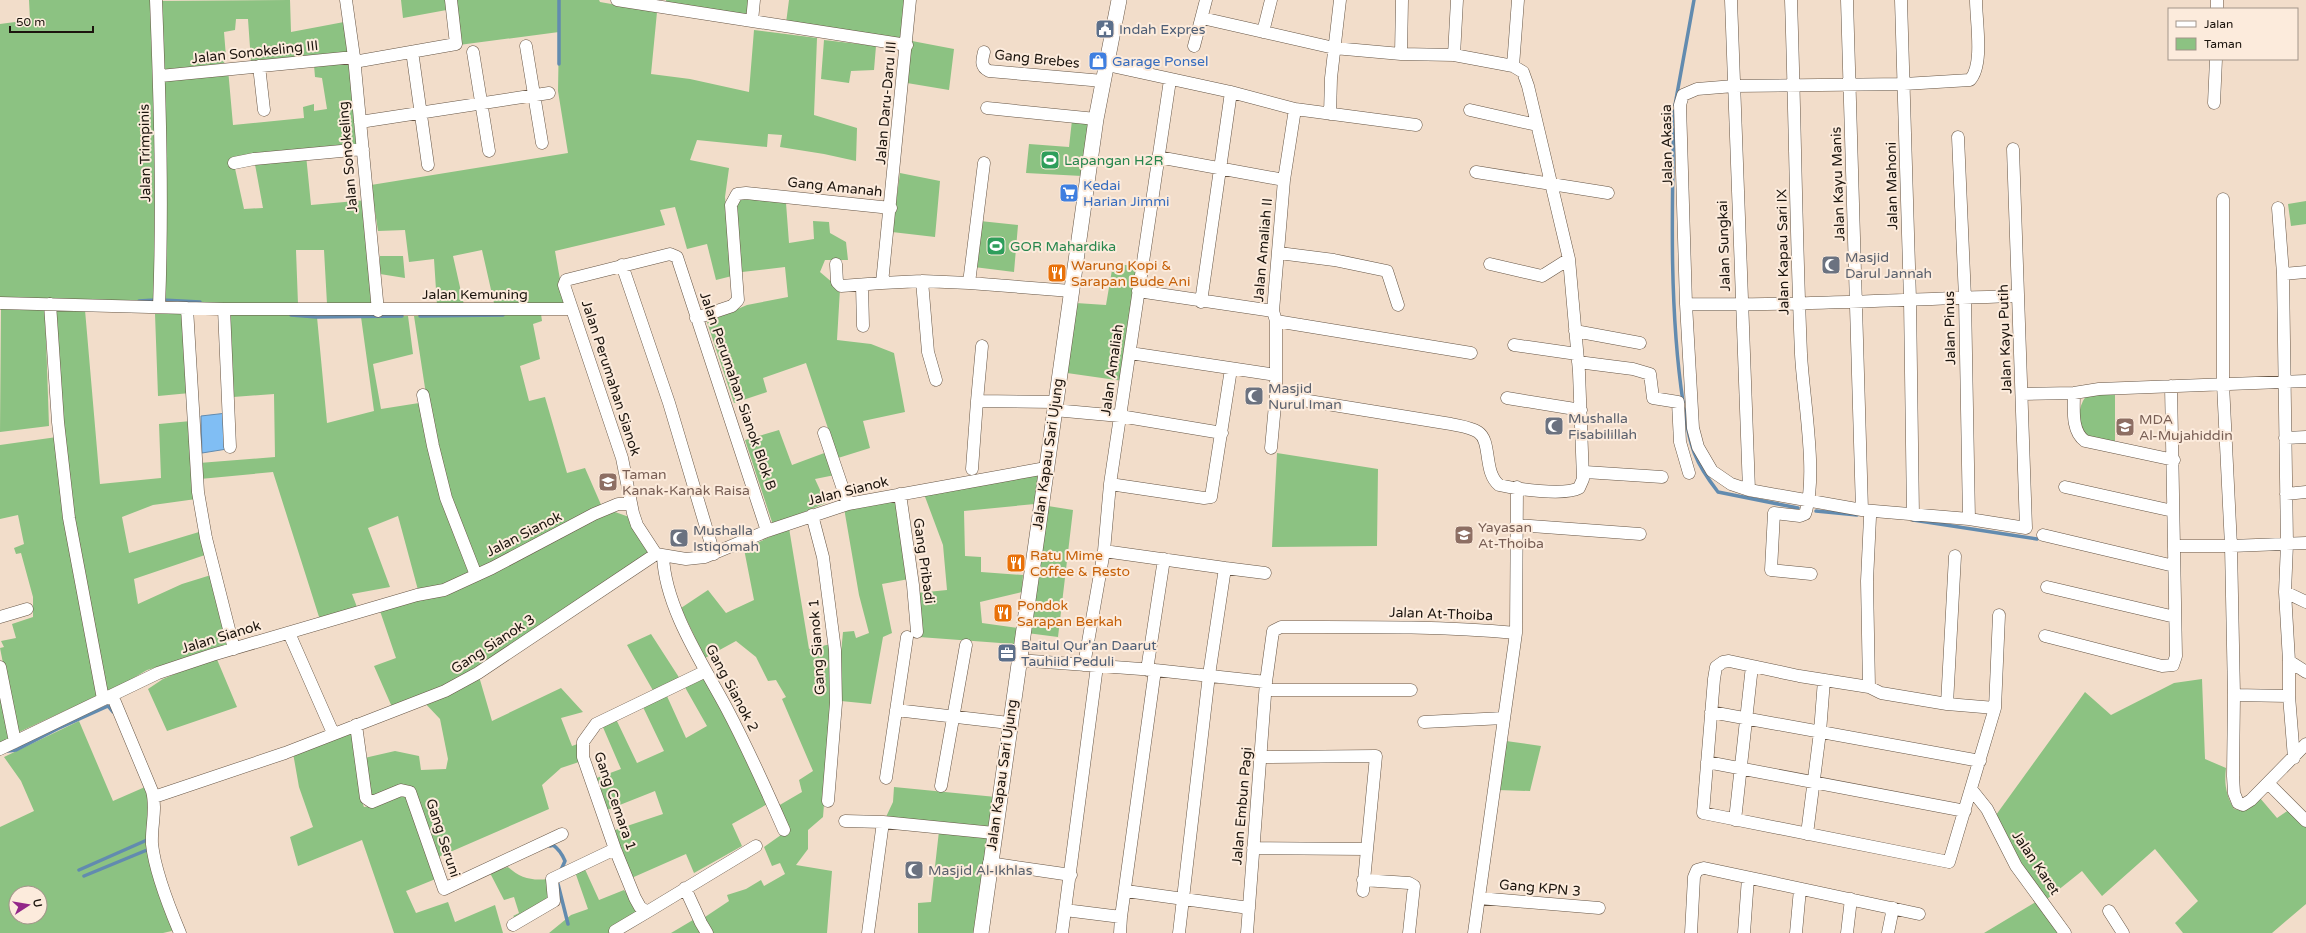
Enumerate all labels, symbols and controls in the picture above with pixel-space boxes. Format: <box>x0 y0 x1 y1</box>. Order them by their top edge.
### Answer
scale bar <box>10 8 93 34</box>
legend <box>2168 8 2298 60</box>
text: 50 m <box>16 15 45 29</box>
text: Jalan <box>2204 17 2233 31</box>
public building icon: Indah Expres <box>1094 18 1116 40</box>
place label: Indah Expres <box>1119 21 1206 38</box>
street label: Jalan Sonokeling III <box>191 37 319 67</box>
text: Taman <box>2204 37 2242 51</box>
street label: Jalan Daru-Daru III <box>872 41 900 165</box>
street label: Gang Brebes <box>994 46 1081 72</box>
shop icon: Garage Ponsel <box>1087 50 1109 72</box>
place label: Garage Ponsel <box>1112 53 1208 70</box>
street label: Jalan Sonokeling <box>335 101 361 213</box>
street label: Jalan Trimpinis <box>136 103 154 202</box>
street label: Jalan Akasia <box>1658 104 1676 186</box>
street label: Jalan Kayu Manis <box>1827 126 1848 242</box>
street label: Jalan Mahoni <box>1883 142 1901 230</box>
sports icon: Lapangan H2R <box>1039 149 1061 171</box>
place label: Lapangan H2R <box>1064 152 1163 169</box>
street label: Gang Amanah <box>787 174 883 200</box>
place label: Kedai Harian Jimmi <box>1083 177 1170 210</box>
supermarket icon: Kedai Harian Jimmi <box>1058 182 1080 204</box>
street label: Jalan Kapau Sari IX <box>1773 189 1793 315</box>
street label: Jalan Amaliah II <box>1250 197 1276 303</box>
street label: Jalan Sungkai <box>1714 200 1734 292</box>
sports icon: GOR Mahardika <box>985 235 1007 257</box>
place label: GOR Mahardika <box>1010 238 1116 255</box>
place label: Masjid Darul Jannah <box>1845 249 1932 282</box>
mosque icon: Masjid Darul Jannah <box>1820 254 1842 276</box>
place label: Warung Kopi & Sarapan Bude Ani <box>1071 257 1191 290</box>
restaurant icon: Warung Kopi & Sarapan Bude Ani <box>1046 262 1068 284</box>
street label: Jalan Kayu Putih <box>1995 284 2015 394</box>
street label: Jalan Kemuning <box>422 286 528 303</box>
street label: Jalan Perumahan Sianok Blok B <box>696 289 780 493</box>
street label: Jalan Pinus <box>1941 290 1959 365</box>
street label: Jalan Perumahan Sianok <box>578 298 644 458</box>
street label: Jalan Amaliah <box>1097 323 1127 417</box>
street label: Jalan Kapau Sari Ujung <box>1029 377 1067 531</box>
place label: Masjid Nurul Iman <box>1268 380 1342 413</box>
mosque icon: Masjid Nurul Iman <box>1243 385 1265 407</box>
place label: Mushalla Fisabilillah <box>1568 410 1637 443</box>
place label: MDA Al-Mujahiddin <box>2139 411 2233 444</box>
mosque icon: Mushalla Fisabilillah <box>1543 415 1565 437</box>
school or university icon: MDA Al-Mujahiddin <box>2114 416 2136 438</box>
place label: Taman Kanak-Kanak Raisa <box>622 466 750 499</box>
school or university icon: Taman Kanak-Kanak Raisa <box>597 471 619 493</box>
street label: Jalan Sianok <box>806 473 890 509</box>
street label: Jalan Sianok <box>483 508 565 560</box>
street label: Gang Pribadi <box>910 517 938 605</box>
place label: Yayasan At-Thoiba <box>1478 519 1544 552</box>
place label: Mushalla Istiqomah <box>693 522 759 555</box>
school or university icon: Yayasan At-Thoiba <box>1453 524 1475 546</box>
mosque icon: Mushalla Istiqomah <box>668 527 690 549</box>
place label: Ratu Mime Coffee & Resto <box>1030 547 1130 580</box>
restaurant icon: Ratu Mime Coffee & Resto <box>1005 552 1027 574</box>
place label: Pondok Sarapan Berkah <box>1017 597 1122 630</box>
street label: Gang Sianok 1 <box>805 598 829 696</box>
restaurant icon: Pondok Sarapan Berkah <box>992 602 1014 624</box>
street label: Jalan At-Thoiba <box>1389 604 1493 624</box>
street label: Gang Sianok 3 <box>448 611 538 677</box>
street label: Jalan Sianok <box>179 617 263 657</box>
place label: Baitul Qur'an Daarut Tauhiid Peduli <box>1021 637 1157 670</box>
street label: Gang Sianok 2 <box>702 641 762 735</box>
office icon: Baitul Qur'an Daarut Tauhiid Peduli <box>996 642 1018 664</box>
street label: Jalan Kapau Sari Ujung <box>983 698 1021 852</box>
street label: Jalan Embun Pagi <box>1228 746 1256 866</box>
street label: Gang Cemara 1 <box>590 749 640 853</box>
street label: Gang Seruni <box>422 796 464 880</box>
street label: Jalan Karet <box>2008 828 2064 899</box>
mosque icon: Masjid Al-Ikhlas <box>903 859 925 881</box>
place label: Masjid Al-Ikhlas <box>928 862 1033 879</box>
street label: Gang KPN 3 <box>1498 876 1582 900</box>
north arrow <box>8 885 48 925</box>
text: U <box>30 898 45 908</box>

